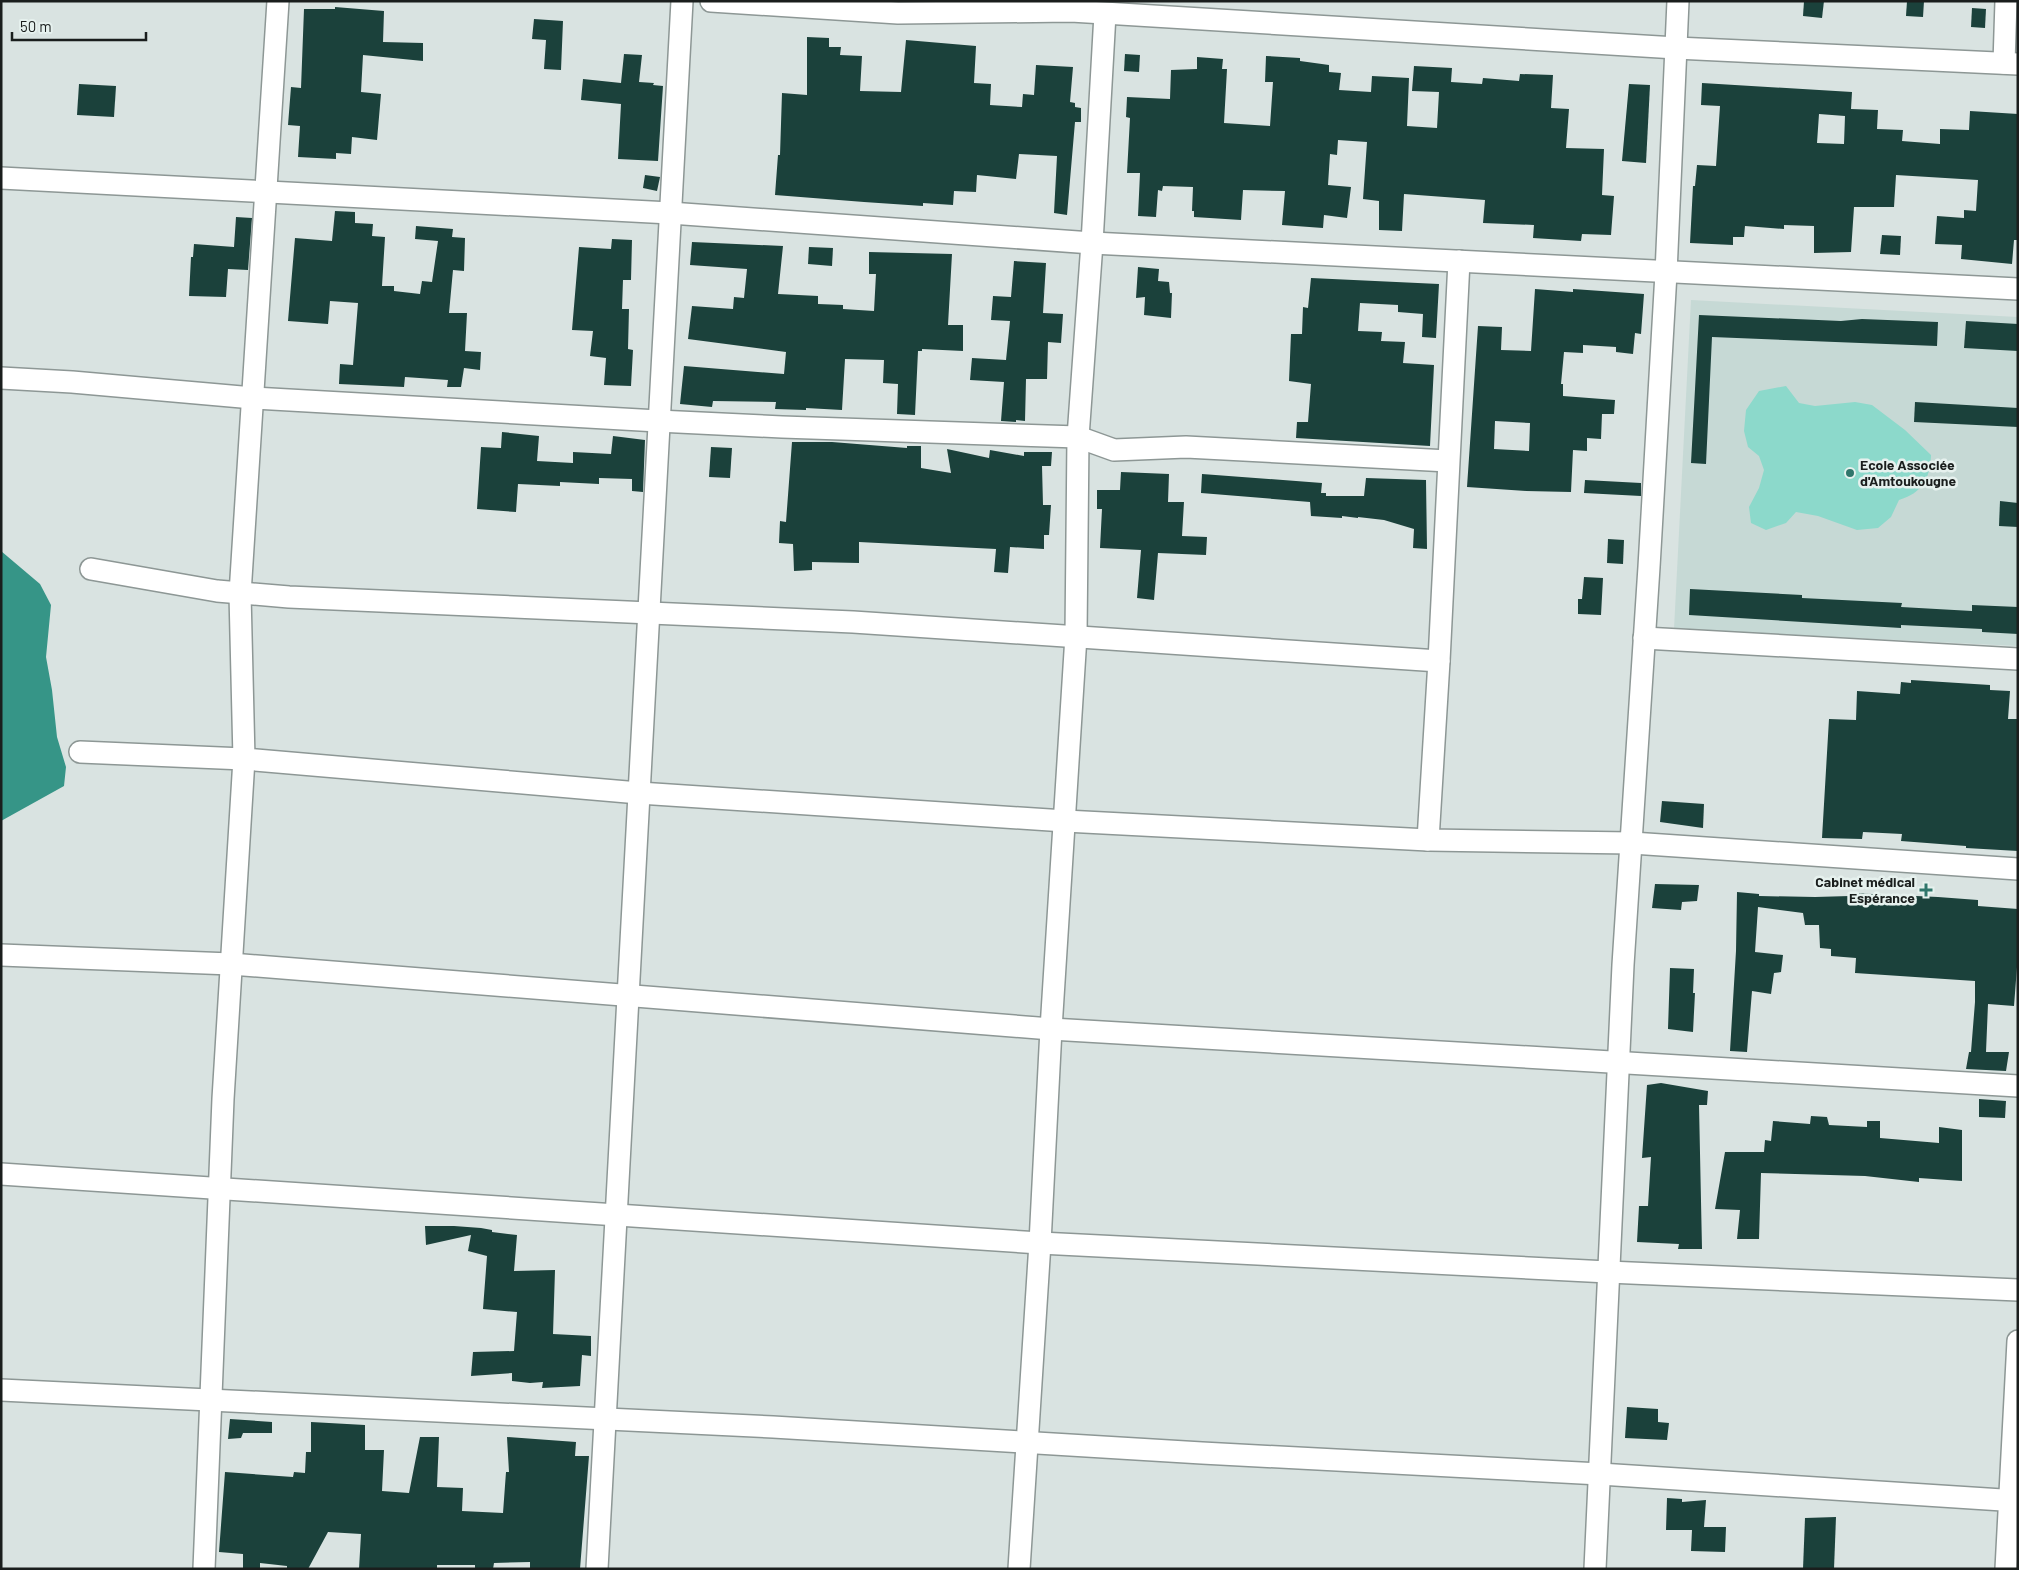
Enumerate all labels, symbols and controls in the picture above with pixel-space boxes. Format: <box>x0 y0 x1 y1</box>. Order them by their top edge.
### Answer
scale bar <box>12 10 146 42</box>
text: 50 m <box>20 17 52 35</box>
place label: Ecole Associée d'Amtoukougne <box>1860 456 1956 489</box>
marker: Ecole Associée d'Amtoukougne <box>1844 467 1856 479</box>
place label: Cabinet médical Espérance <box>1815 873 1915 906</box>
marker: Cabinet médical Espérance <box>1919 883 1933 897</box>

